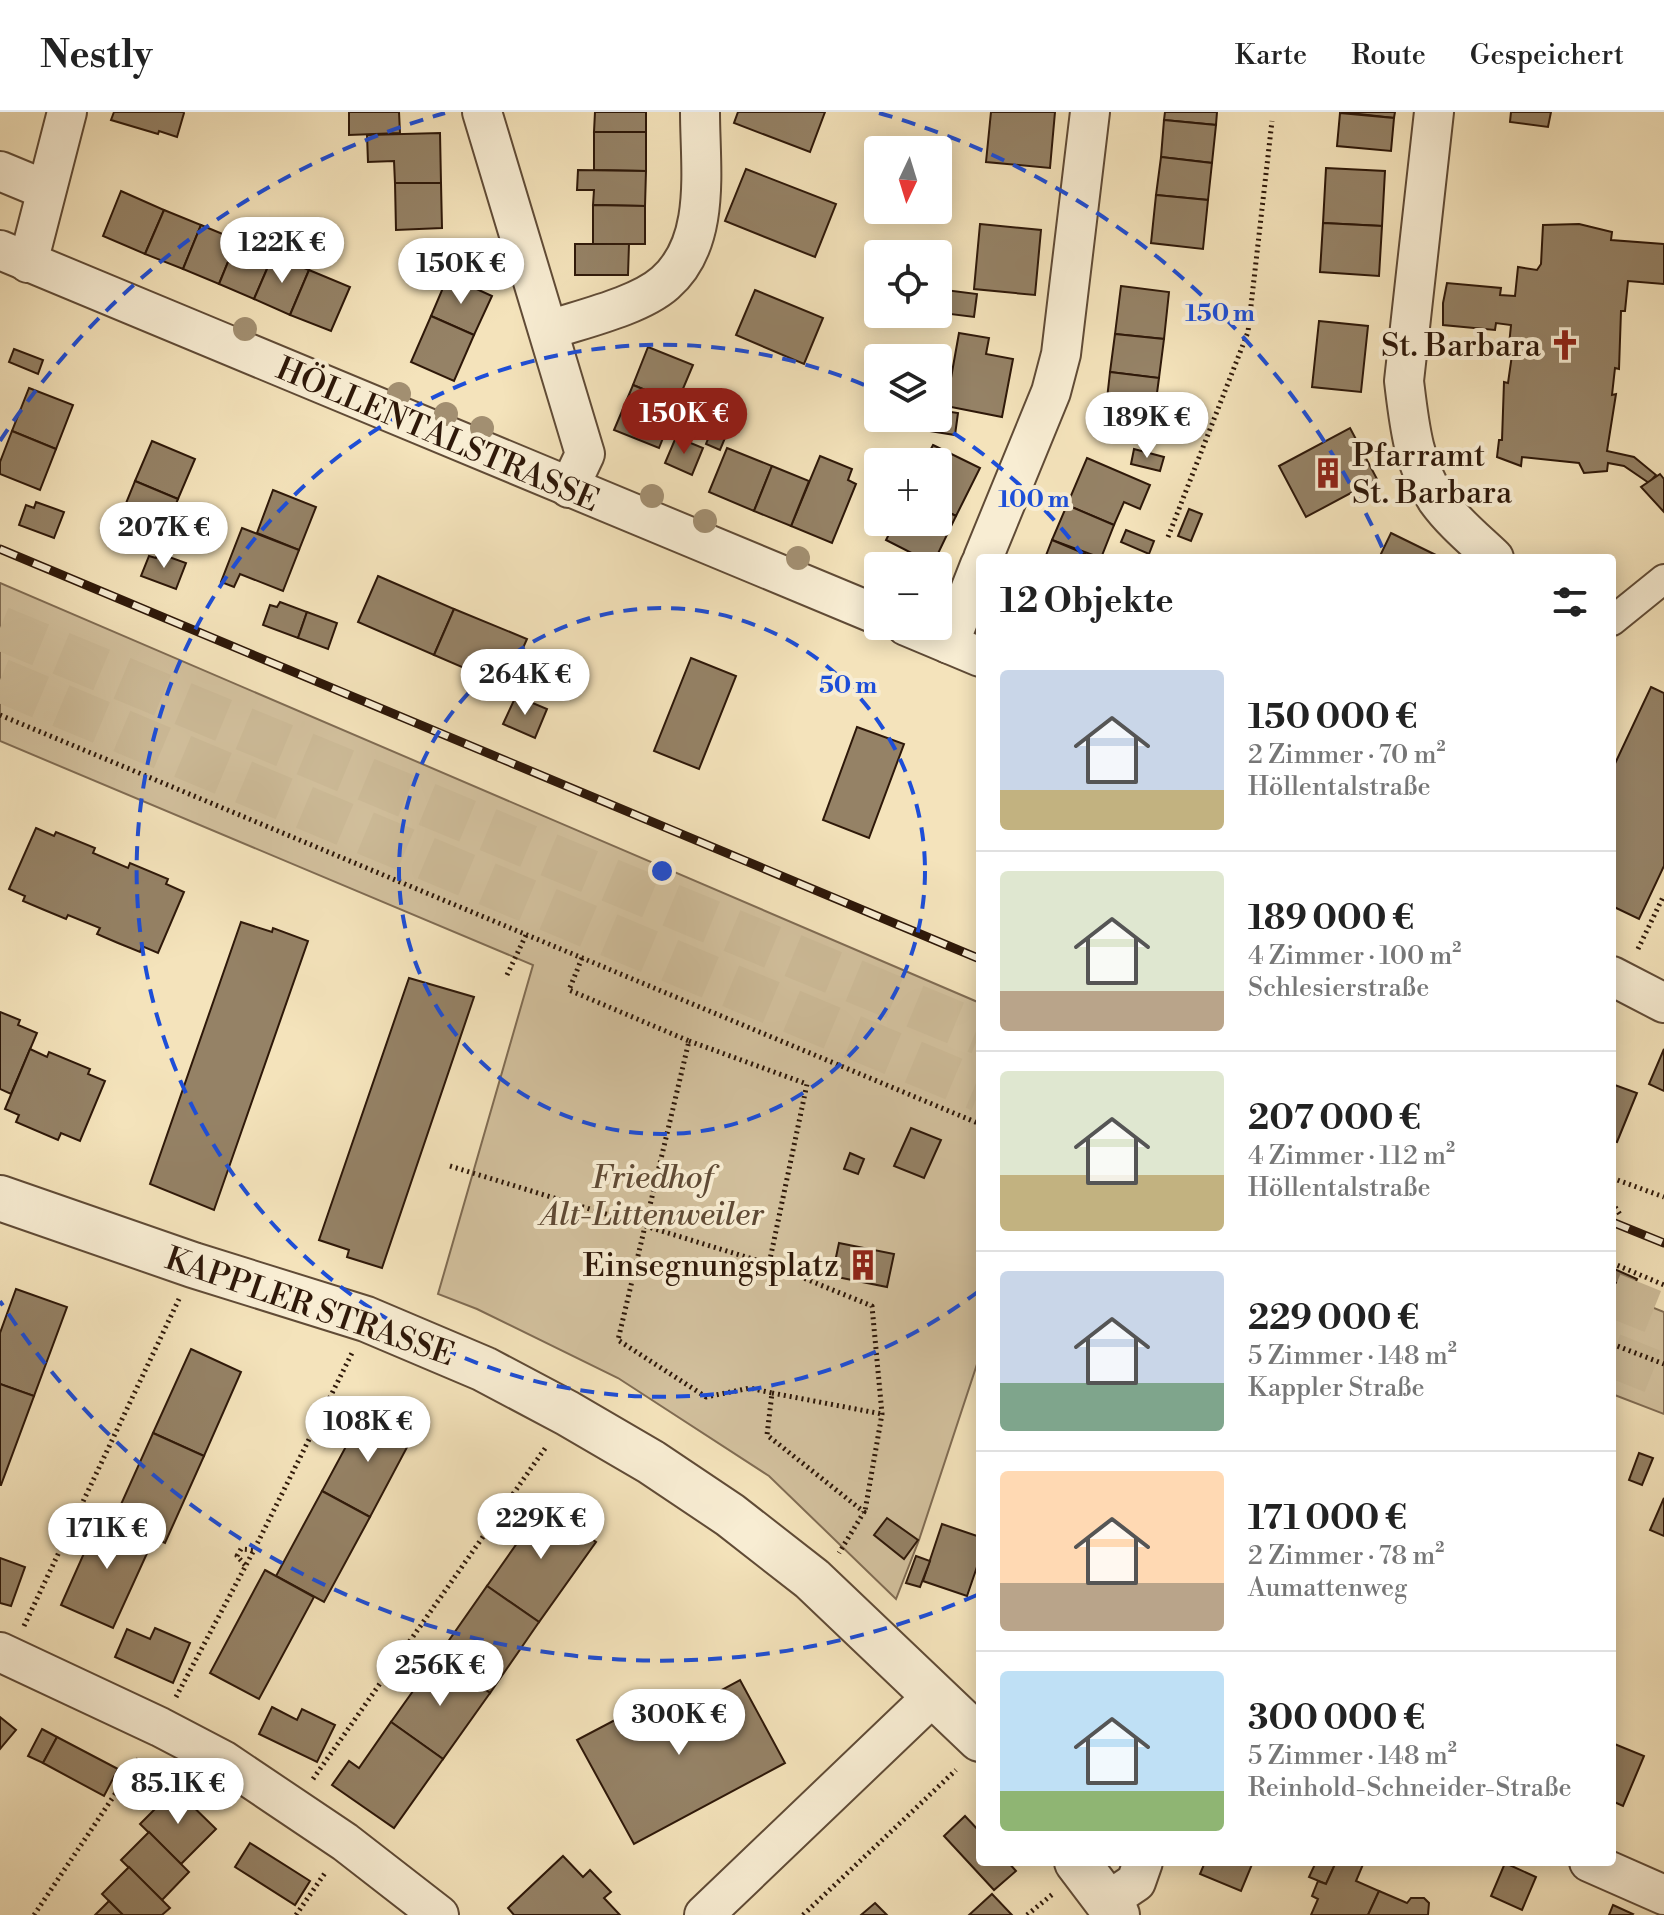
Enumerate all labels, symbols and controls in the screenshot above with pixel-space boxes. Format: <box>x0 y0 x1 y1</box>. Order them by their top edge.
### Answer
text: Nestly <box>40 32 153 79</box>
text: Karte <box>1235 38 1307 73</box>
text: Route <box>1351 38 1426 73</box>
text: Gespeichert <box>1470 38 1624 73</box>
north arrow <box>864 136 952 224</box>
map controls <box>864 136 952 640</box>
pin: 122K € <box>217 217 347 285</box>
text: 122K € <box>238 227 326 259</box>
pin: 150K € <box>396 238 526 306</box>
button: locate <box>864 240 952 328</box>
text: 150K € <box>416 248 506 280</box>
text: 150 m <box>1185 299 1255 329</box>
place label: St. Barbara <box>1381 326 1542 366</box>
church icon: St. Barbara <box>1548 328 1582 362</box>
button: layers <box>864 344 952 432</box>
street label: HÖLLENTALSTRASSE <box>270 348 606 521</box>
pin: 150K € <box>619 388 749 456</box>
pin: 189K € <box>1082 392 1212 460</box>
text: 150K € <box>639 398 729 430</box>
text: 189K € <box>1103 402 1191 434</box>
place label: Pfarramt St. Barbara <box>1352 436 1513 513</box>
button: + <box>864 448 952 536</box>
building icon: Pfarramt St. Barbara <box>1311 456 1345 490</box>
text: 100 m <box>998 485 1070 515</box>
pin: 207K € <box>99 502 229 570</box>
text: 207K € <box>118 512 210 544</box>
button: − <box>864 552 952 640</box>
icon: filters <box>1548 580 1592 624</box>
text: 12 Objekte <box>1000 581 1173 623</box>
pin: 264K € <box>460 649 590 717</box>
text: 264K € <box>479 659 571 691</box>
text: 50 m <box>819 671 877 701</box>
text: 150 000 € <box>1248 697 1417 739</box>
icon: home <box>1064 702 1160 798</box>
text: 2 Zimmer · 70 m² <box>1248 739 1446 771</box>
text: Höllentalstraße <box>1248 771 1431 803</box>
centre of rings <box>648 857 676 885</box>
text: 189 000 € <box>1248 898 1414 940</box>
icon: home <box>1064 903 1160 999</box>
text: 4 Zimmer · 100 m² <box>1248 940 1461 972</box>
text: Schlesierstraße <box>1248 972 1429 1004</box>
text: 207 000 € <box>1248 1098 1421 1140</box>
icon: home <box>1064 1103 1160 1199</box>
text: 4 Zimmer · 112 m² <box>1248 1140 1455 1172</box>
park label: Friedhof Alt-Littenweiler <box>537 1158 765 1235</box>
text: Höllentalstraße <box>1248 1172 1431 1204</box>
street label: KAPPLER STRASSE <box>160 1239 459 1375</box>
place label: Einsegnungsplatz <box>583 1246 839 1286</box>
building icon: Einsegnungsplatz <box>846 1248 880 1282</box>
text: 229 000 € <box>1248 1298 1419 1340</box>
icon: home <box>1064 1303 1160 1399</box>
text: 5 Zimmer · 148 m² <box>1248 1340 1457 1372</box>
text: Kappler Straße <box>1248 1372 1425 1404</box>
pin: 108K € <box>303 1396 433 1464</box>
text: 108K € <box>323 1406 413 1438</box>
pin: 229K € <box>476 1493 606 1561</box>
text: 171 000 € <box>1248 1498 1407 1540</box>
pin: 171K € <box>42 1503 172 1571</box>
text: 229K € <box>495 1503 587 1535</box>
icon: home <box>1064 1503 1160 1599</box>
text: 171K € <box>66 1513 148 1545</box>
text: 2 Zimmer · 78 m² <box>1248 1540 1444 1572</box>
text: Aumattenweg <box>1248 1572 1408 1604</box>
pin: 256K € <box>375 1640 505 1708</box>
text: 256K € <box>395 1650 485 1682</box>
pin: 300K € <box>614 1689 744 1757</box>
text: 300 000 € <box>1248 1698 1425 1740</box>
text: 300K € <box>631 1699 727 1731</box>
icon: home <box>1064 1703 1160 1799</box>
text: 5 Zimmer · 148 m² <box>1248 1740 1457 1772</box>
pin: 85.1K € <box>104 1758 252 1826</box>
text: 85.1K € <box>131 1768 225 1800</box>
text: Reinhold-Schneider-Straße <box>1248 1772 1572 1804</box>

